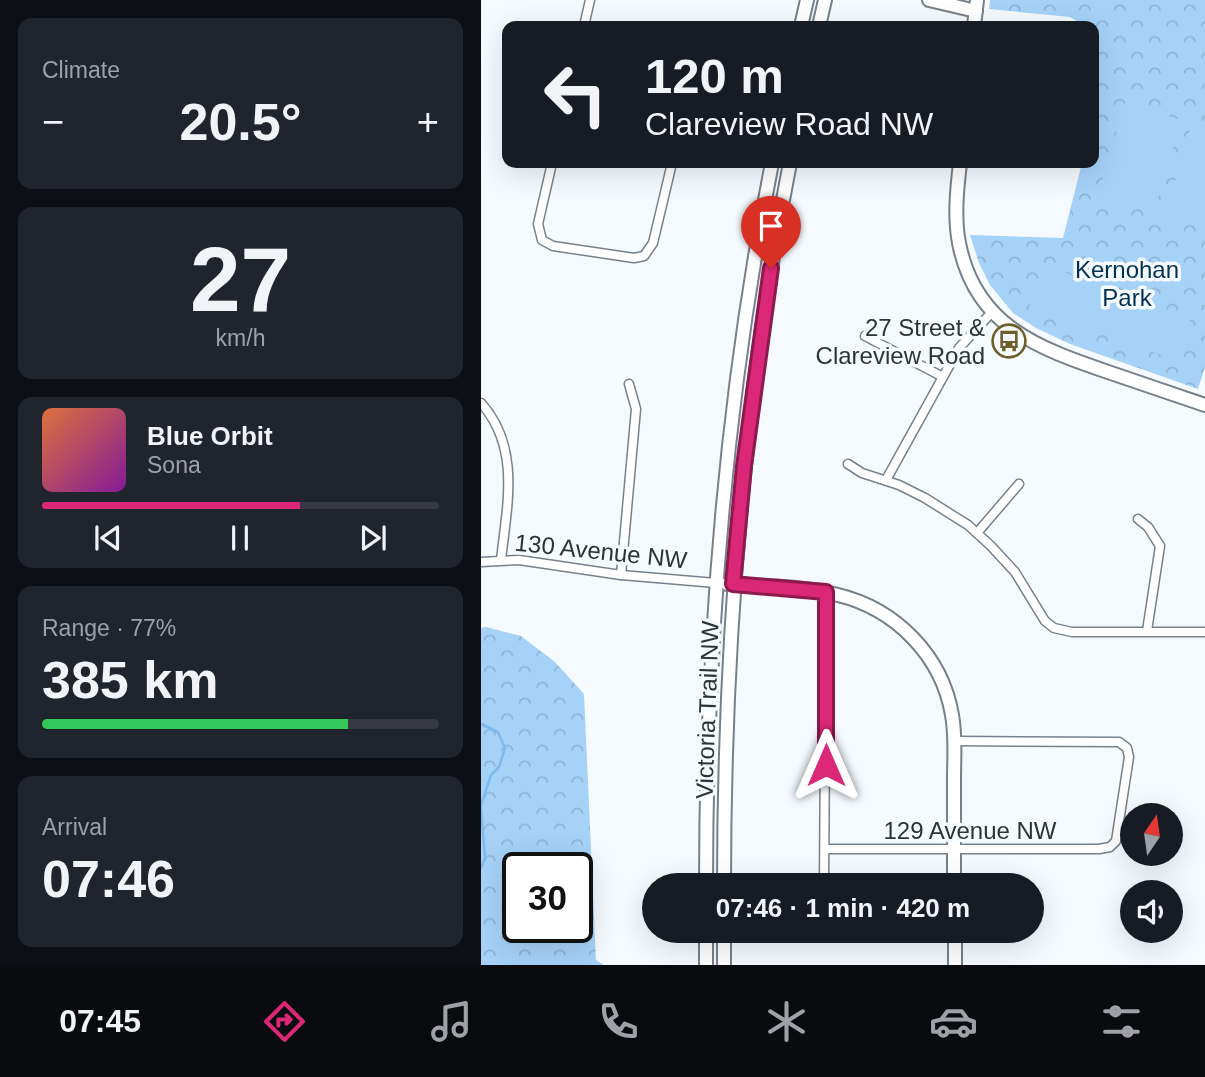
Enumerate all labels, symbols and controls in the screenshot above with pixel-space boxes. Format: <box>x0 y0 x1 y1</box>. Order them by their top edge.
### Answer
icon: left <box>530 49 621 140</box>
text: 120 m <box>645 49 784 103</box>
text: Climate <box>42 57 120 83</box>
text: 20.5° <box>179 93 302 151</box>
text: − <box>42 101 64 143</box>
text: + <box>417 101 439 143</box>
text: Clareview Road NW <box>645 106 933 142</box>
pin <box>741 196 801 268</box>
icon: arrive <box>752 207 790 245</box>
text: 27 <box>190 229 291 330</box>
park label: Kernohan Park <box>1075 256 1179 311</box>
place label: 27 Street & Clareview Road <box>816 314 985 369</box>
bus stop icon: 27 Street & Clareview Road <box>990 322 1028 360</box>
text: km/h <box>216 325 265 351</box>
text: Blue Orbit <box>147 421 273 451</box>
text: Sona <box>147 452 201 478</box>
icon: previous <box>89 519 127 557</box>
icon: pause <box>221 519 259 557</box>
icon: next <box>354 519 392 557</box>
street label: 130 Avenue NW <box>514 529 689 574</box>
text: Range · 77% <box>42 615 176 641</box>
street label: Victoria Trail NW <box>690 620 724 800</box>
text: 385 km <box>42 651 218 709</box>
position arrow <box>789 728 863 802</box>
north arrow <box>1120 803 1183 866</box>
map controls <box>1120 803 1183 943</box>
text: Arrival <box>42 814 107 840</box>
street label: 129 Avenue NW <box>883 817 1057 844</box>
text: 07:46 <box>42 850 175 908</box>
speed limit sign: 30 <box>502 852 593 943</box>
button: sound <box>1120 880 1183 943</box>
text: 07:46 · 1 min · 420 m <box>716 893 970 923</box>
icon: directions <box>260 997 309 1046</box>
icon: music <box>427 997 476 1046</box>
icon: phone <box>594 997 643 1046</box>
icon: climate <box>762 997 811 1046</box>
icon: car <box>929 997 978 1046</box>
icon: filters <box>1097 997 1146 1046</box>
text: 07:45 <box>59 1003 141 1039</box>

